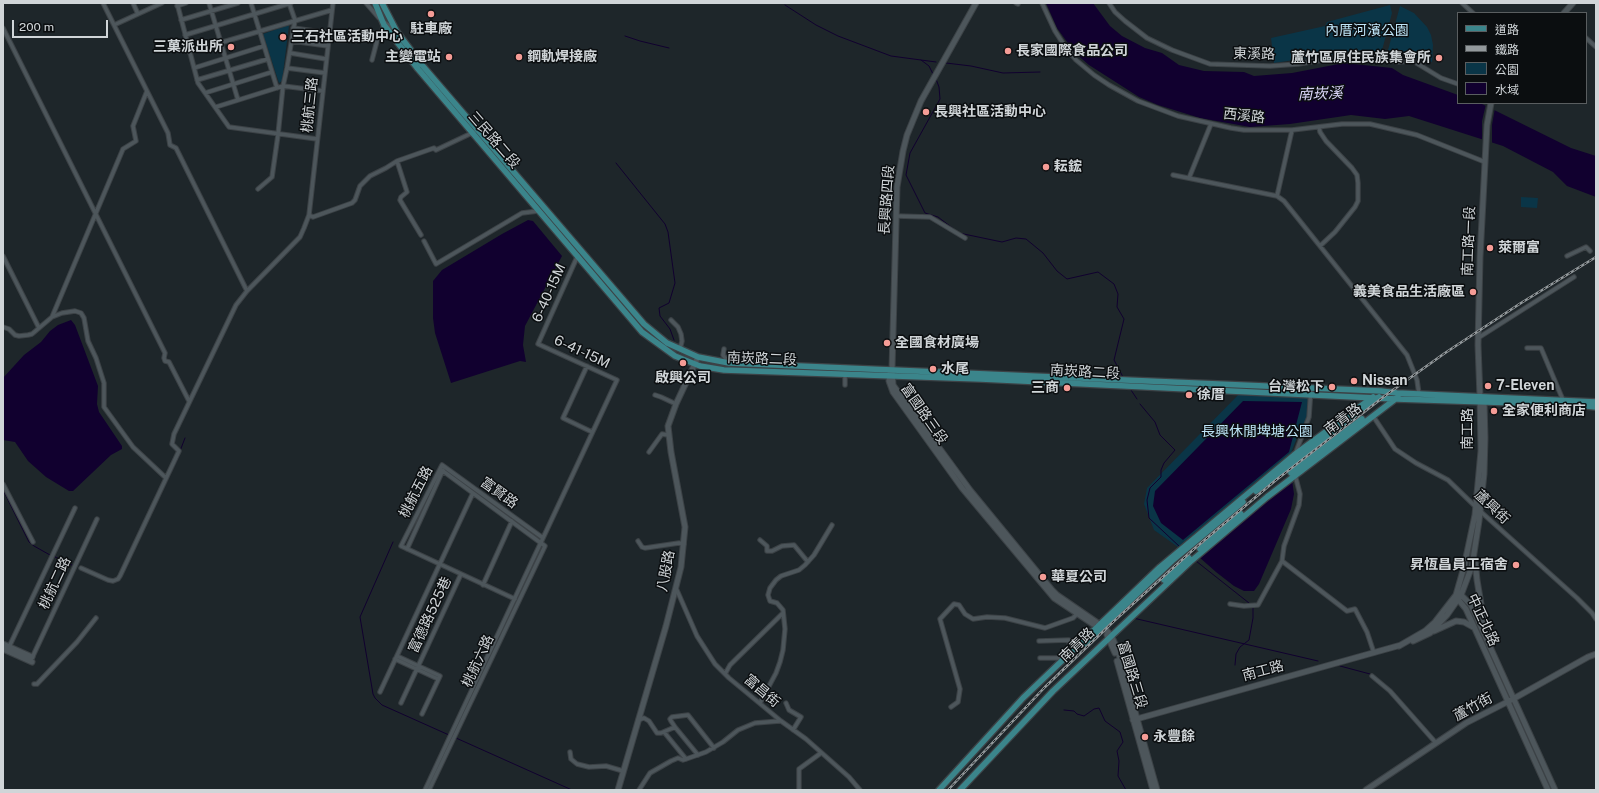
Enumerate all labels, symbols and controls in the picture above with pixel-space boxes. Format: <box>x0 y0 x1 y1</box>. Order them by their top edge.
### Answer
marker: 駐車廠 <box>426 9 436 19</box>
scale bar <box>14 12 110 38</box>
legend <box>1457 12 1587 104</box>
text: 200 m <box>19 20 54 34</box>
place label: 駐車廠 <box>410 21 452 37</box>
park label: 內厝河濱公園 <box>1325 23 1409 39</box>
text: 道路 <box>1495 23 1519 37</box>
place label: 三石社區活動中心 <box>291 29 403 45</box>
marker: 三石社區活動中心 <box>278 32 288 42</box>
place label: 三菓派出所 <box>153 39 223 55</box>
marker: 三菓派出所 <box>226 42 236 52</box>
place label: 長家國際食品公司 <box>1016 43 1128 59</box>
text: 鐵路 <box>1495 43 1519 57</box>
street label: 東溪路 <box>1233 45 1275 63</box>
marker: 長家國際食品公司 <box>1003 46 1013 56</box>
place label: 主變電站 <box>385 49 441 65</box>
place label: 鋼軌焊接廠 <box>527 49 597 65</box>
place label: 蘆竹區原住民族集會所 <box>1291 50 1431 66</box>
marker: 主變電站 <box>444 52 454 62</box>
marker: 鋼軌焊接廠 <box>514 52 524 62</box>
marker: 蘆竹區原住民族集會所 <box>1434 53 1444 63</box>
text: 公園 <box>1495 63 1519 77</box>
street label: 桃航三路 <box>299 76 321 134</box>
text: 水域 <box>1495 83 1519 97</box>
water label: 南崁溪 <box>1297 84 1343 104</box>
place label: 長興社區活動中心 <box>934 104 1046 120</box>
street label: 西溪路 <box>1222 105 1266 127</box>
marker: 長興社區活動中心 <box>921 107 931 117</box>
street label: 三民路二段 <box>465 108 523 172</box>
place label: 耘鋐 <box>1054 159 1082 175</box>
marker: 耘鋐 <box>1041 162 1051 172</box>
street label: 長興路四段 <box>876 164 898 236</box>
street label: 南工路一段 <box>1459 206 1479 276</box>
place label: 萊爾富 <box>1498 240 1540 256</box>
marker: 萊爾富 <box>1485 243 1495 253</box>
street label: 6-40-15M <box>529 261 569 325</box>
place label: 義美食品生活廠區 <box>1353 284 1465 300</box>
marker: 義美食品生活廠區 <box>1468 287 1478 297</box>
street label: 6-41-15M <box>551 332 613 372</box>
place label: 全國食材廣場 <box>895 335 979 351</box>
marker: 全國食材廣場 <box>882 338 892 348</box>
street label: 南崁路二段 <box>727 349 797 369</box>
marker: 啟興公司 <box>678 358 688 368</box>
place label: 水尾 <box>941 361 969 377</box>
street label: 南崁路二段 <box>1050 362 1120 382</box>
marker: 水尾 <box>928 364 938 374</box>
place label: 啟興公司 <box>655 370 711 386</box>
place label: Nissan <box>1362 373 1408 389</box>
marker: Nissan <box>1349 376 1359 386</box>
place label: 7-Eleven <box>1496 378 1555 394</box>
place label: 台灣松下 <box>1268 379 1324 395</box>
place label: 三商 <box>1031 380 1059 396</box>
street label: 富國路三段 <box>897 381 951 447</box>
marker: 7-Eleven <box>1483 381 1493 391</box>
marker: 台灣松下 <box>1327 382 1337 392</box>
marker: 三商 <box>1062 383 1072 393</box>
place label: 徐厝 <box>1197 387 1225 403</box>
marker: 徐厝 <box>1184 390 1194 400</box>
street label: 南青路 <box>1321 400 1365 438</box>
place label: 全家便利商店 <box>1502 403 1586 419</box>
marker: 全家便利商店 <box>1489 406 1499 416</box>
street label: 南工路 <box>1460 408 1476 450</box>
park label: 長興休閒埤塘公園 <box>1201 424 1313 440</box>
street label: 桃航五路 <box>396 463 436 521</box>
street label: 富賢路 <box>477 474 521 512</box>
street label: 蘆興街 <box>1471 487 1513 527</box>
street label: 八股路 <box>654 549 678 593</box>
street label: 桃航二路 <box>36 554 74 612</box>
place label: 昇恆昌員工宿舍 <box>1410 557 1508 573</box>
marker: 昇恆昌員工宿舍 <box>1511 560 1521 570</box>
place label: 華夏公司 <box>1051 569 1107 585</box>
marker: 華夏公司 <box>1038 572 1048 582</box>
street label: 富德路525巷 <box>405 574 455 656</box>
street label: 中正北路 <box>1464 591 1502 649</box>
street label: 南青路 <box>1056 624 1098 666</box>
street label: 桃航六路 <box>459 632 497 690</box>
street label: 富國路三段 <box>1114 639 1150 711</box>
street label: 南工路 <box>1241 657 1285 685</box>
street label: 富昌街 <box>741 671 783 711</box>
street label: 蘆竹街 <box>1451 689 1495 725</box>
place label: 永豐餘 <box>1153 729 1195 745</box>
marker: 永豐餘 <box>1140 732 1150 742</box>

